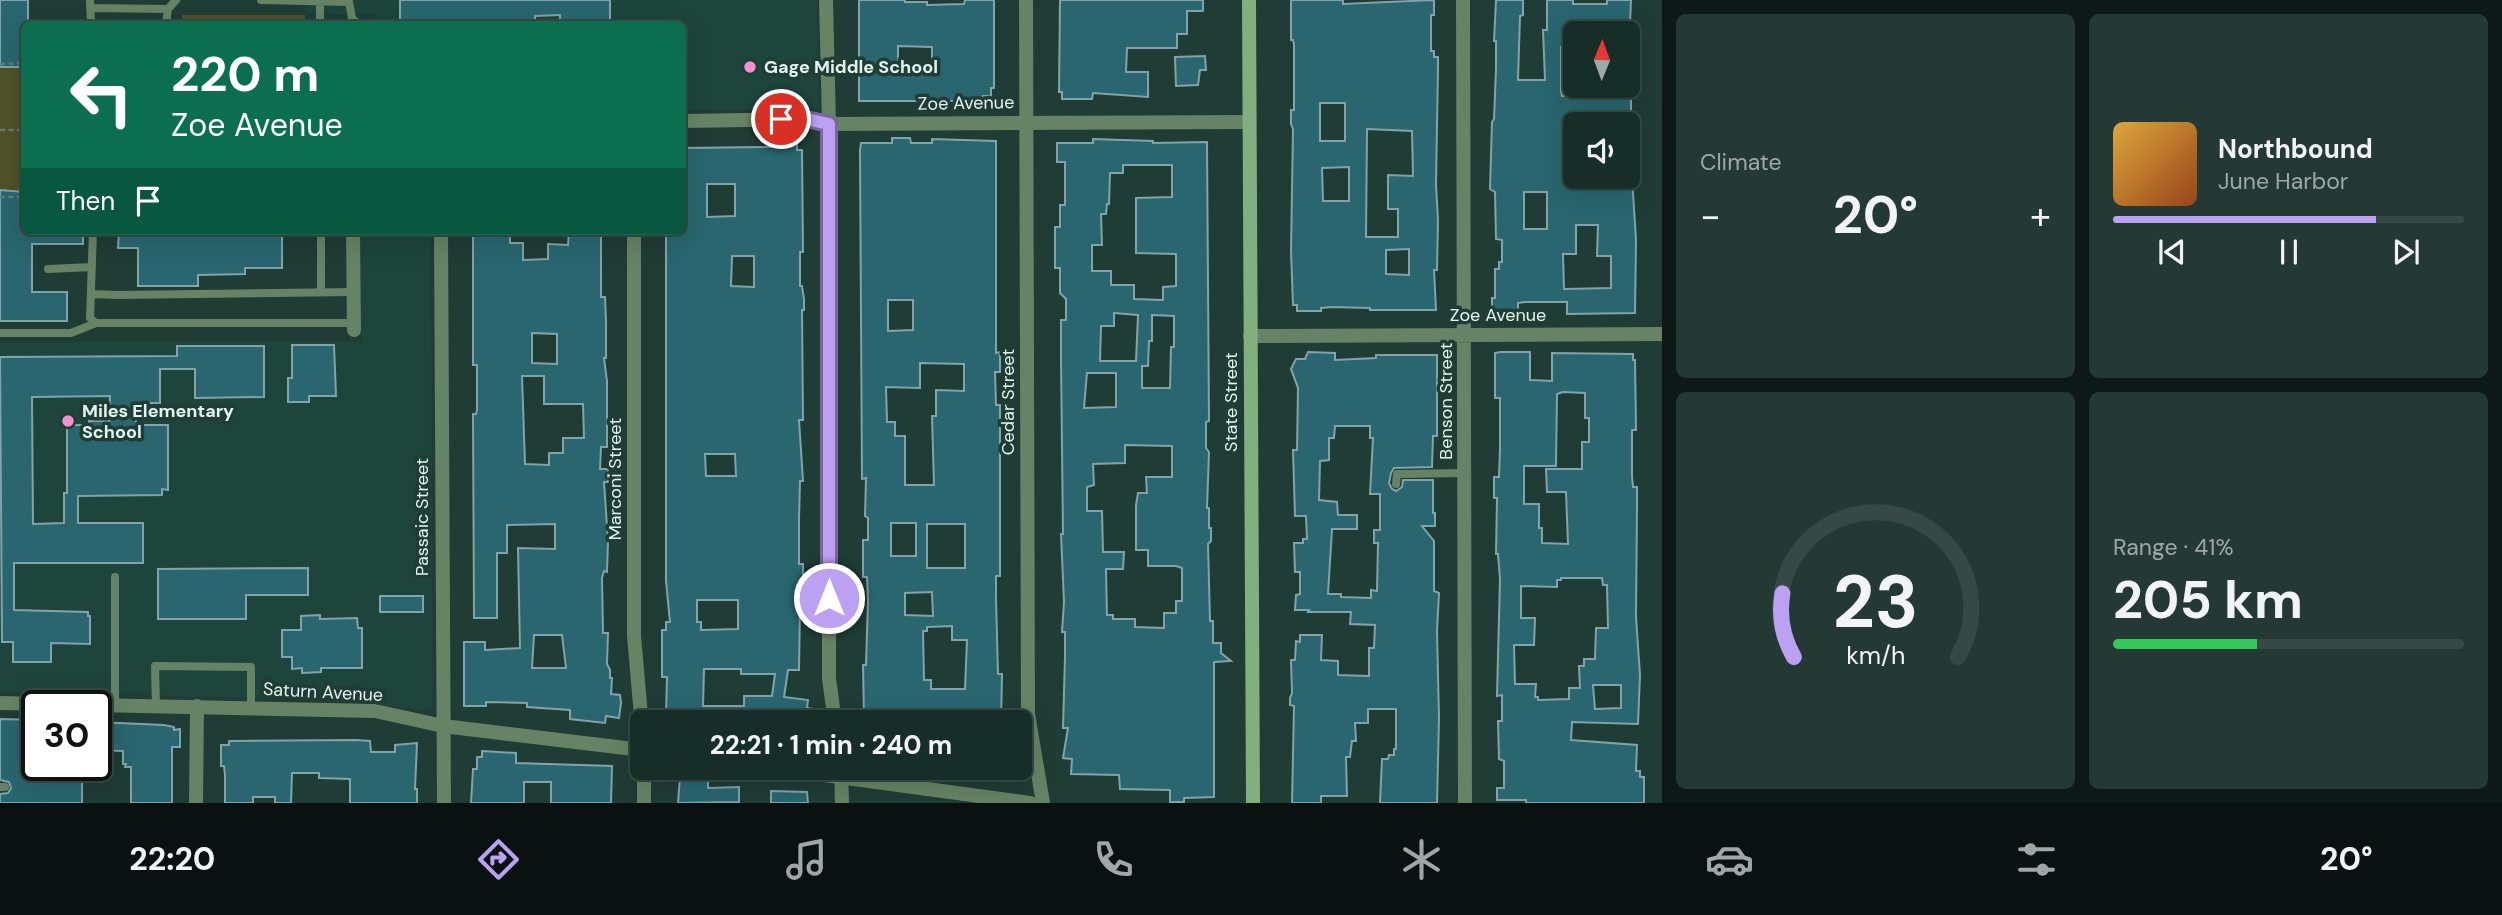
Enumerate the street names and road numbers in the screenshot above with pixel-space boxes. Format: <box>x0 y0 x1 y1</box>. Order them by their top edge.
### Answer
street label: Zoe Avenue <box>918 90 1014 116</box>
street label: Zoe Avenue <box>1450 303 1546 327</box>
street label: Benson Street <box>1434 342 1458 460</box>
street label: Cedar Street <box>996 349 1020 455</box>
street label: State Street <box>1219 352 1243 452</box>
street label: Marconi Street <box>603 418 627 540</box>
street label: Passaic Street <box>410 458 434 576</box>
street label: Saturn Avenue <box>262 677 384 707</box>

